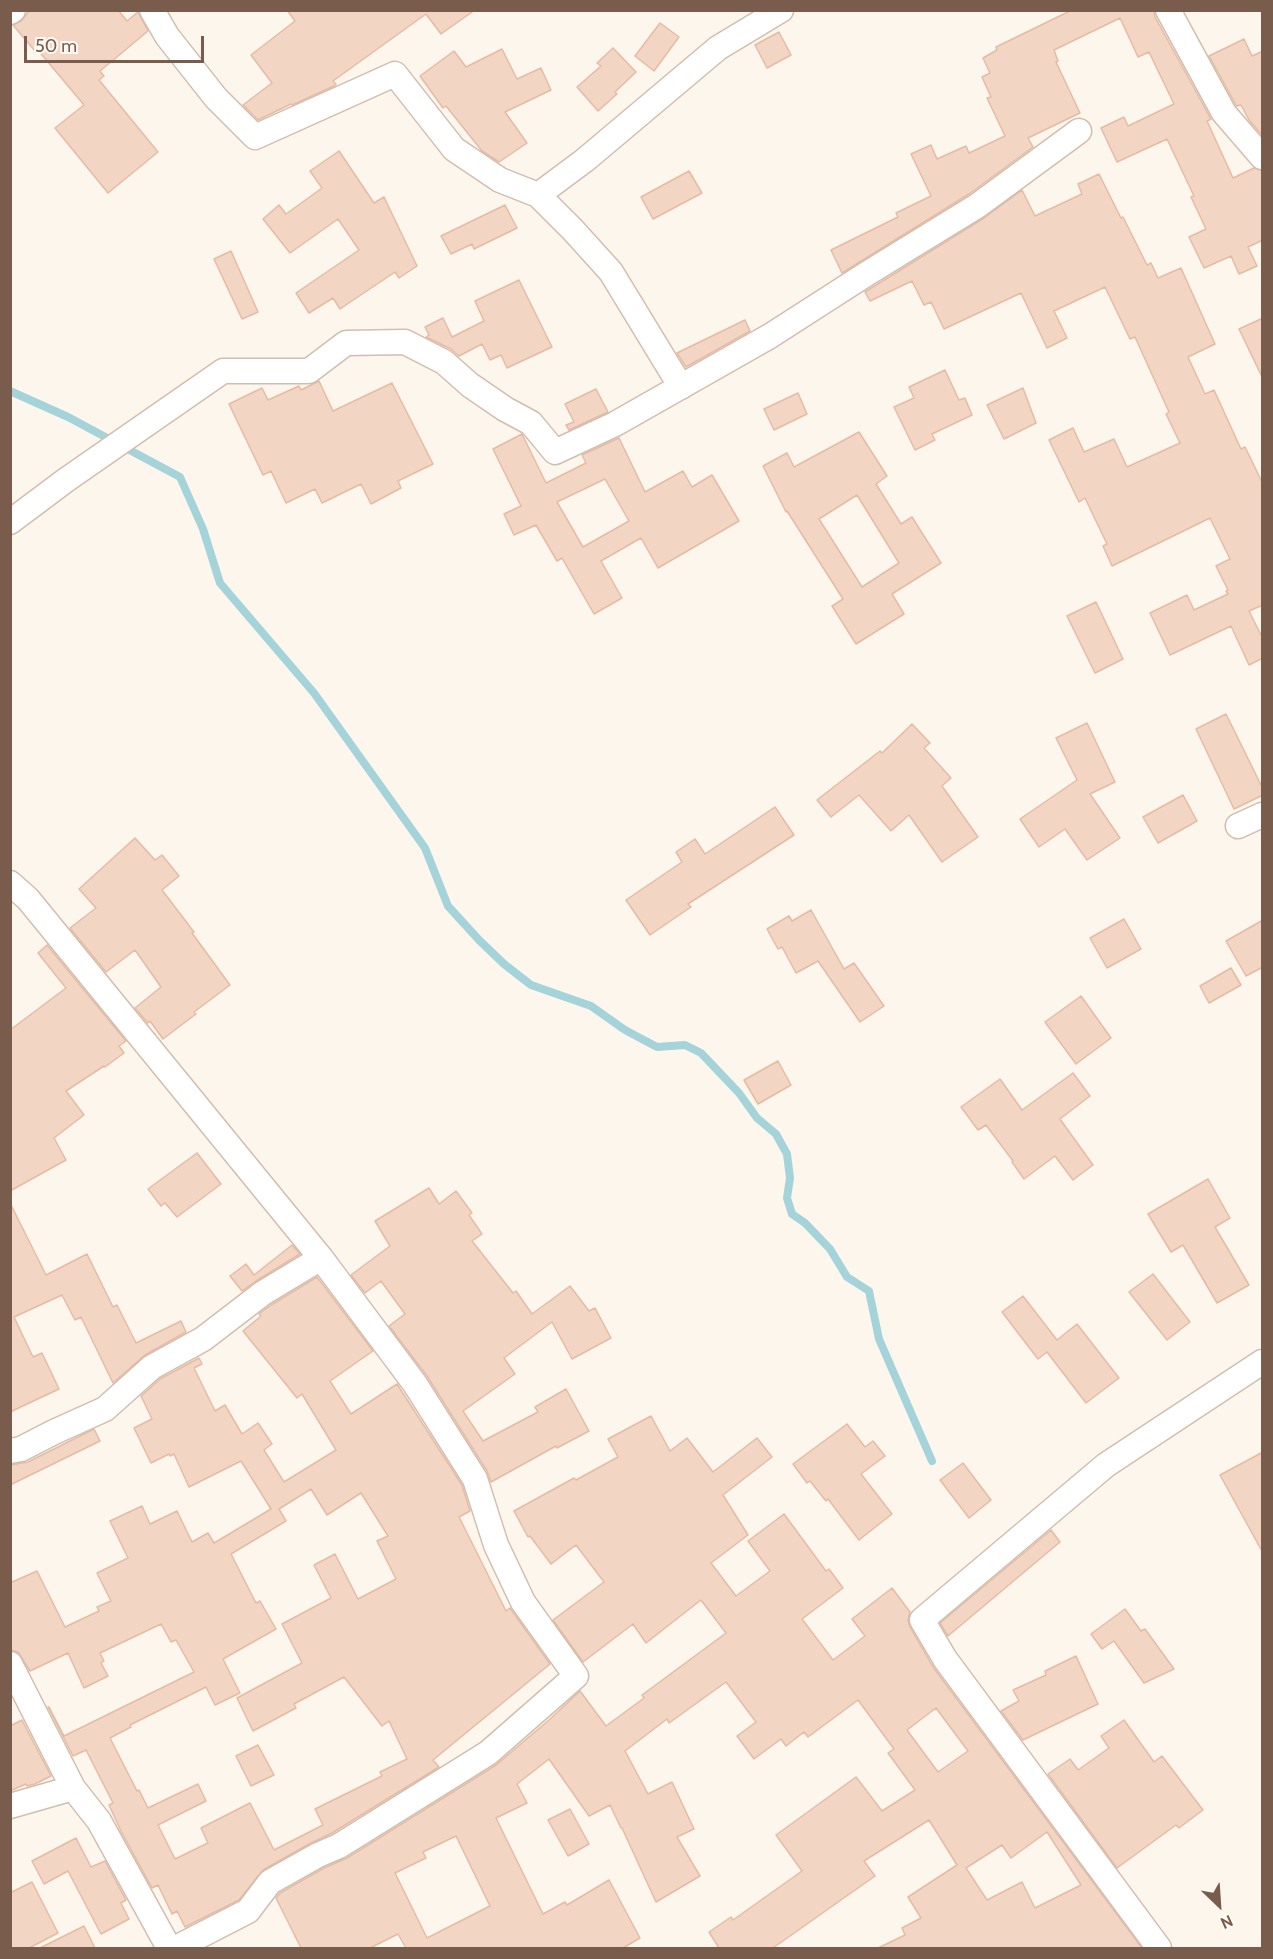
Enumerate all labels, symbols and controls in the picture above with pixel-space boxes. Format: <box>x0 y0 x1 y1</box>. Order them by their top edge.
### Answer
scale bar <box>27 24 207 62</box>
text: 50 m <box>35 35 77 57</box>
north arrow <box>1189 1875 1249 1935</box>
text: N <box>1218 1911 1236 1933</box>

